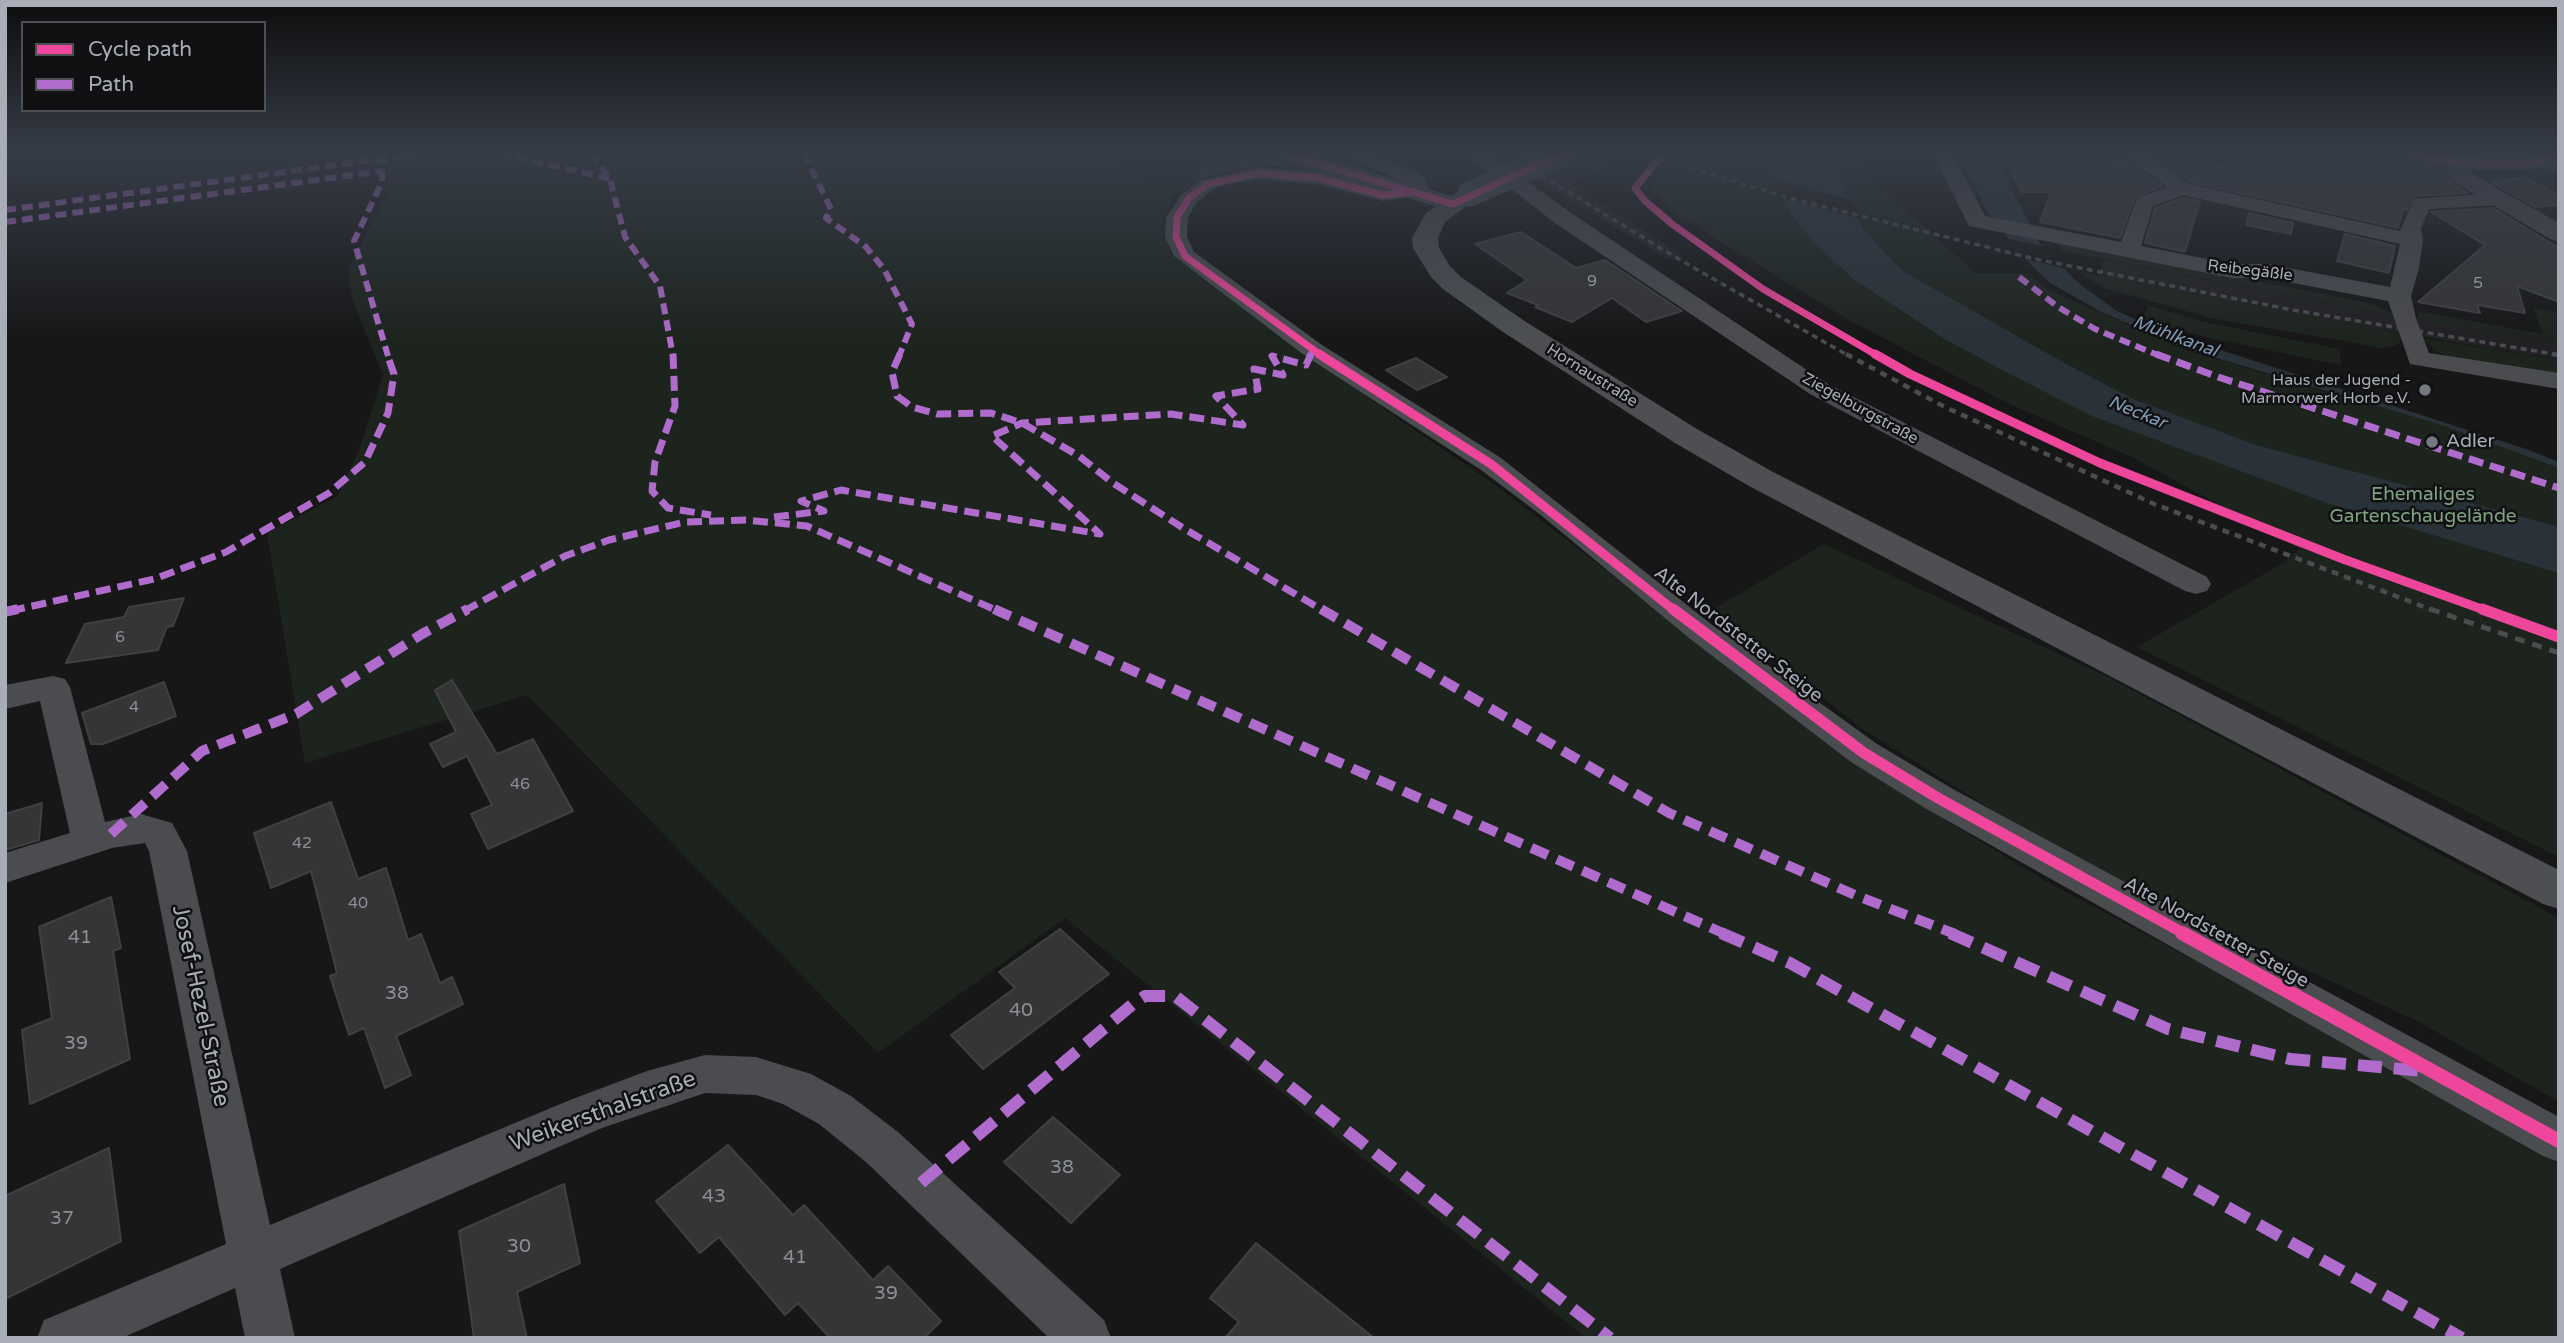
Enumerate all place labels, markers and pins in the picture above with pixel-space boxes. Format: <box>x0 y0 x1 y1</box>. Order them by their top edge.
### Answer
place label: Haus der Jugend - Marmorwerk Horb e.V. <box>2241 371 2411 409</box>
marker: Haus der Jugend - Marmorwerk Horb e.V. <box>2417 382 2433 398</box>
place label: Adler <box>2446 431 2495 453</box>
marker: Adler <box>2424 434 2440 450</box>

